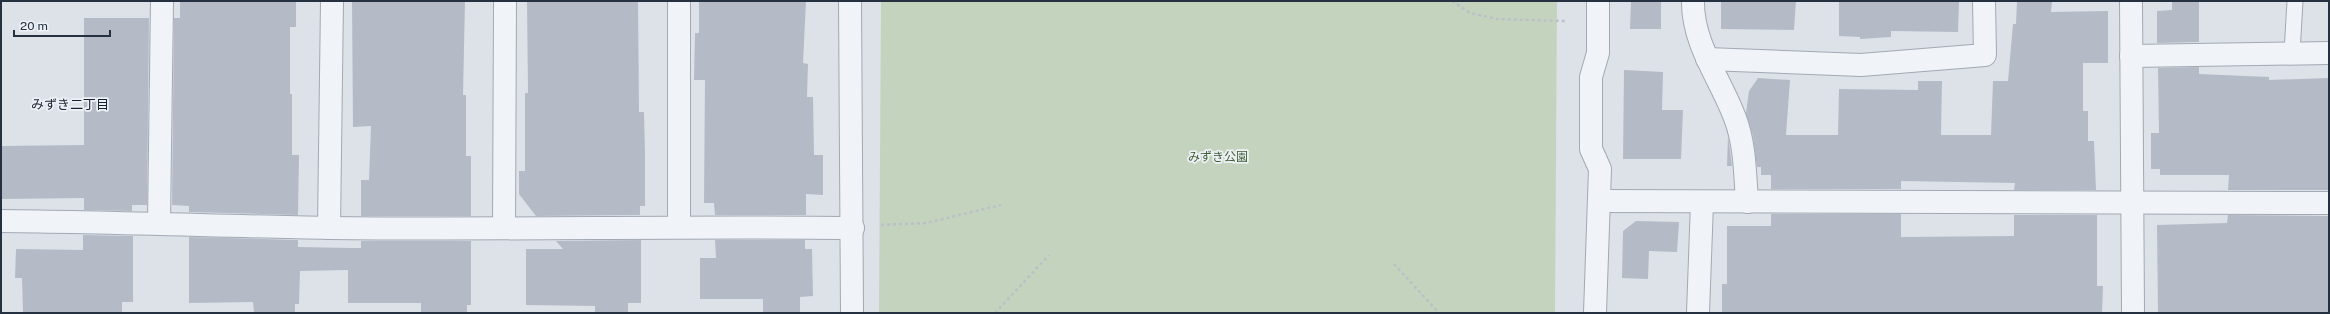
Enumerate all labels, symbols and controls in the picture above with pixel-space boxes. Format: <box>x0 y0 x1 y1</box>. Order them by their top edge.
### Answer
scale bar <box>14 12 110 38</box>
text: 20 m <box>20 19 48 33</box>
district label: みずき二丁目 <box>31 97 109 112</box>
park label: みずき公園 <box>1188 150 1248 164</box>

